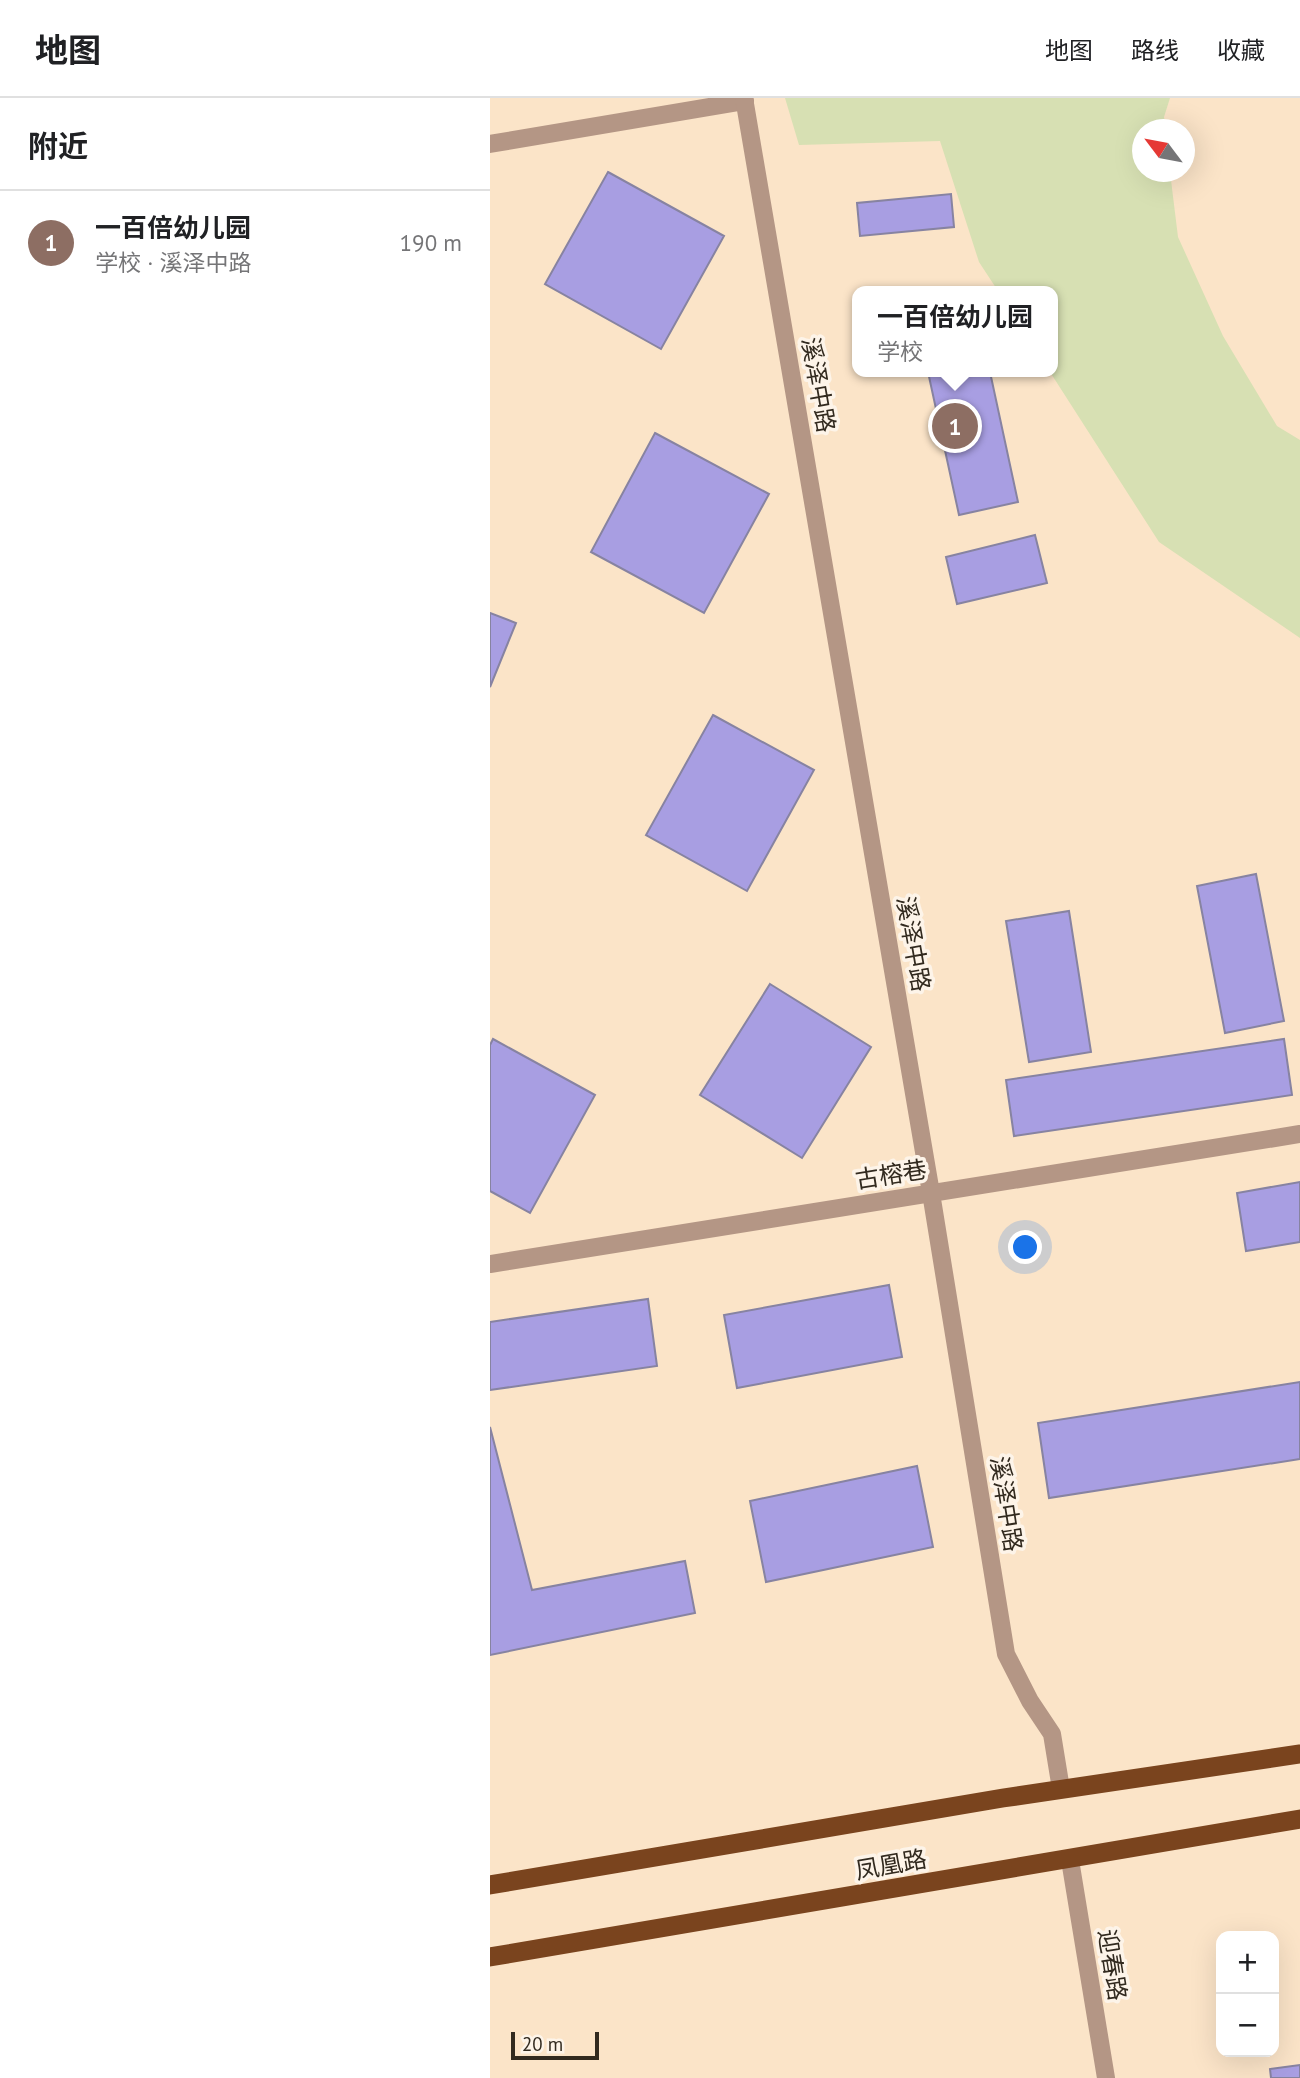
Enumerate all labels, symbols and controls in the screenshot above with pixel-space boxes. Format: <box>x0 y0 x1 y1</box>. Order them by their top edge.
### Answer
text: 地图 <box>35 28 101 71</box>
text: 地图 <box>1045 35 1093 66</box>
text: 路线 <box>1131 35 1179 66</box>
text: 收藏 <box>1217 35 1265 66</box>
north arrow <box>1132 119 1195 182</box>
text: 附近 <box>28 126 88 165</box>
text: 一百倍幼儿园 <box>95 211 251 244</box>
text: 1 <box>44 228 58 257</box>
text: 190 m <box>400 228 462 257</box>
text: 学校 · 溪泽中路 <box>95 248 251 277</box>
popup <box>852 286 1058 377</box>
text: 一百倍幼儿园 <box>877 300 1033 333</box>
street label: 溪泽中路 <box>795 335 842 435</box>
text: 学校 <box>877 337 923 366</box>
pin: 1 <box>932 400 978 452</box>
street label: 溪泽中路 <box>890 894 937 994</box>
street label: 古榕巷 <box>853 1154 929 1195</box>
your location <box>1008 1230 1042 1264</box>
street label: 溪泽中路 <box>984 1454 1029 1554</box>
street label: 凤凰路 <box>853 1843 929 1886</box>
street label: 迎春路 <box>1092 1927 1133 2003</box>
map controls <box>1216 1931 1279 2057</box>
button: + <box>1216 1931 1279 1994</box>
button: − <box>1216 1994 1279 2057</box>
scale bar <box>511 2029 598 2061</box>
text: 20 m <box>522 2032 563 2056</box>

